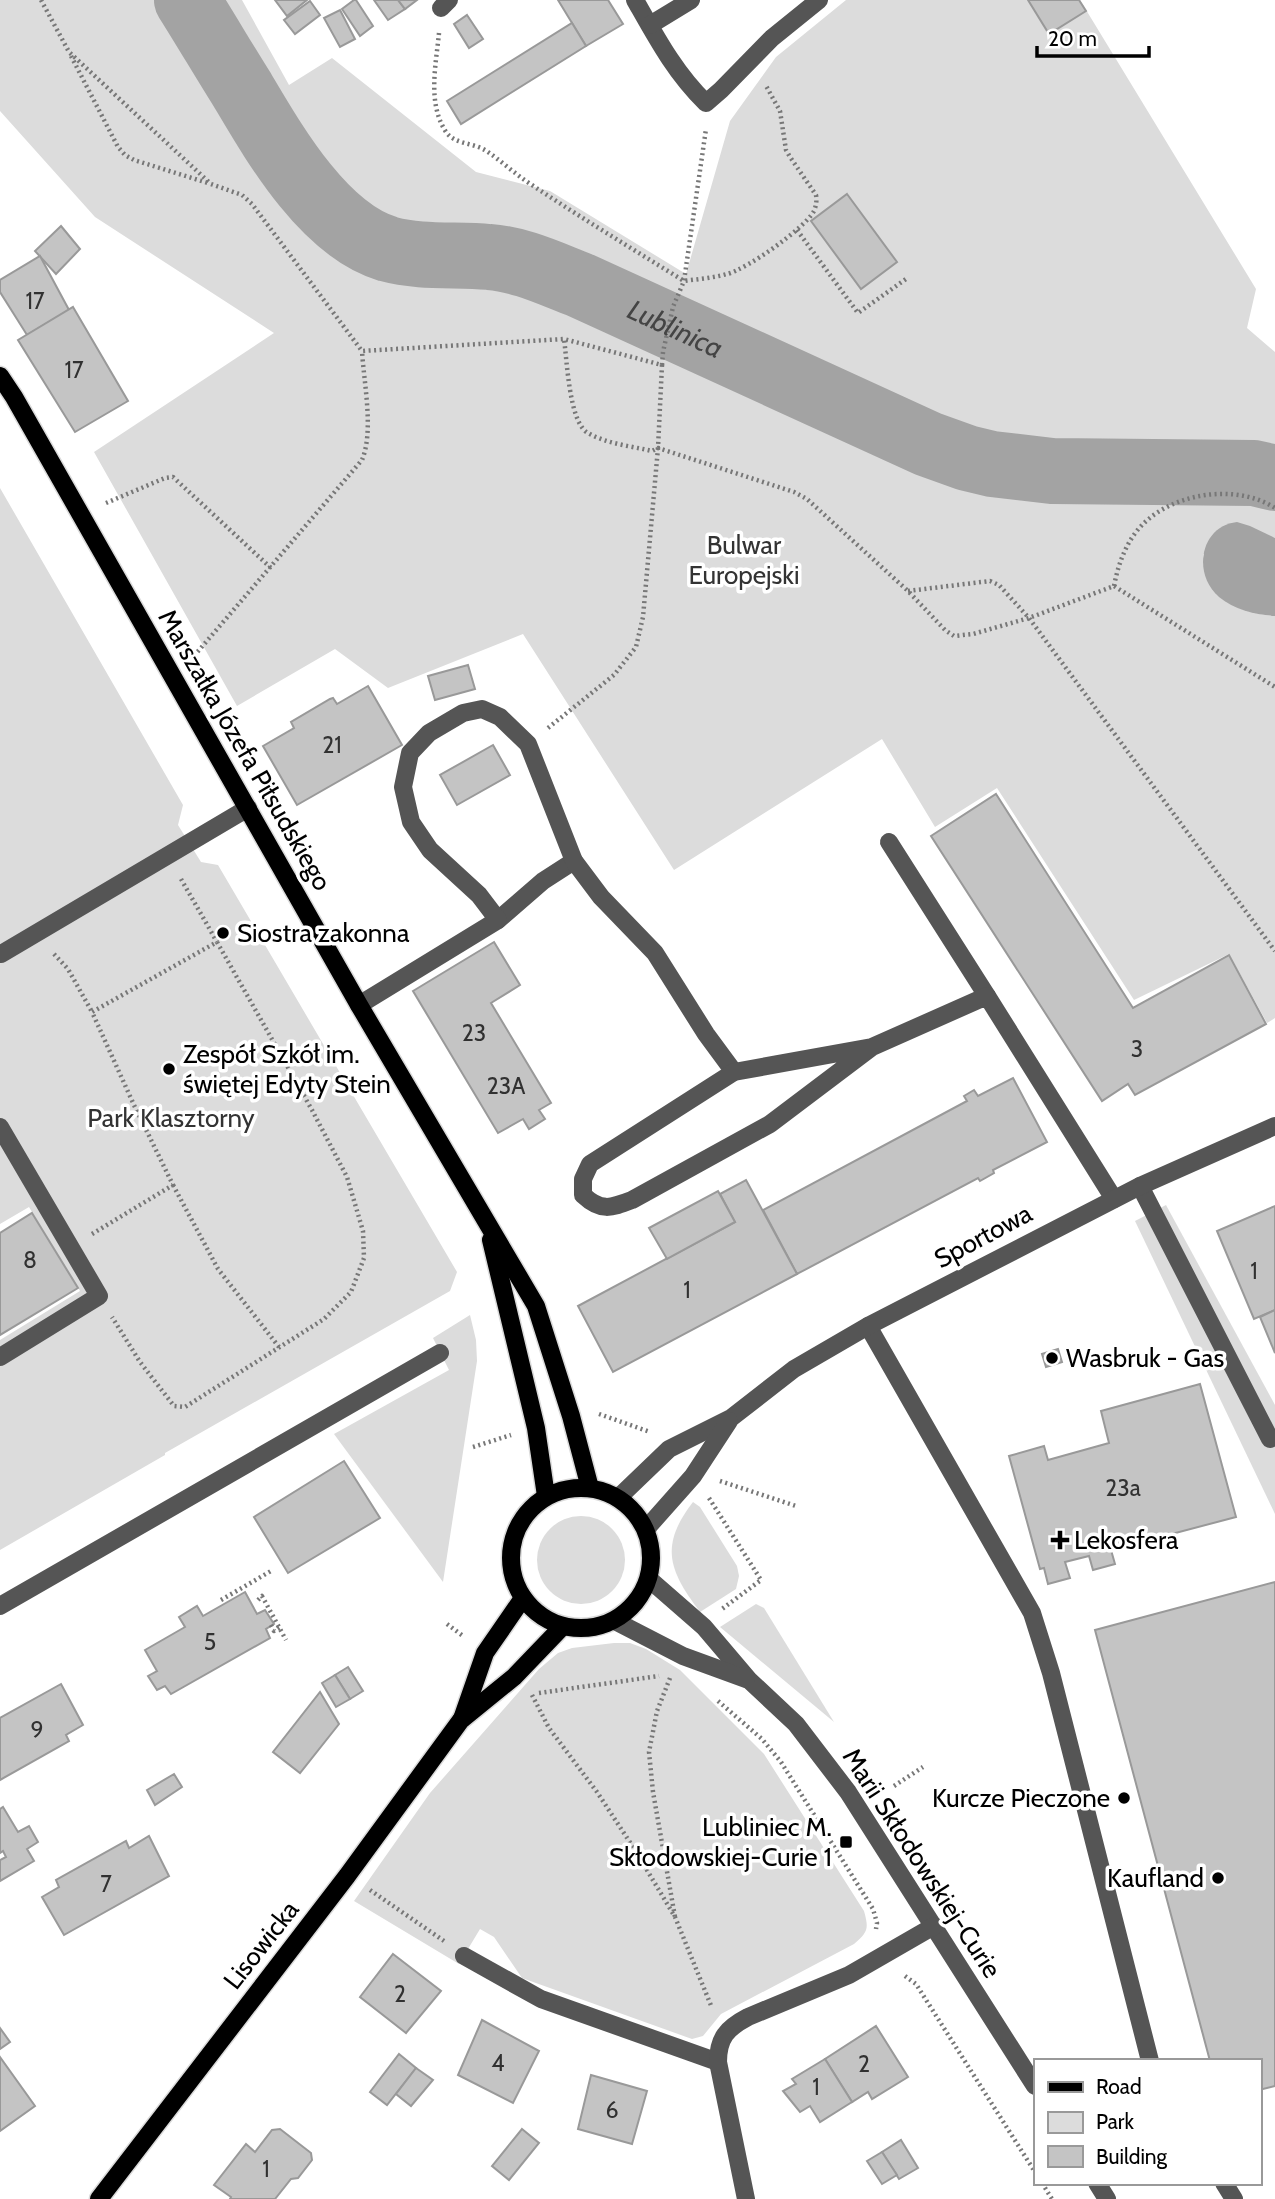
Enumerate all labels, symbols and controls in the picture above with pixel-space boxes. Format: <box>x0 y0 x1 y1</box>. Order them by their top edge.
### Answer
scale bar <box>1037 14 1149 58</box>
text: 20 m <box>1048 26 1097 51</box>
house number: 17 <box>25 287 45 315</box>
water label: Lublinica <box>622 292 729 365</box>
house number: 17 <box>64 356 84 384</box>
park label: Bulwar Europejski <box>689 529 799 591</box>
street label: Marszałka Józefa Piłsudskiego <box>151 604 339 896</box>
house number: 21 <box>322 731 342 759</box>
place label: Siostra zakonna <box>237 917 410 949</box>
marker: Siostra zakonna <box>215 925 231 941</box>
house number: 23 <box>462 1019 486 1047</box>
house number: 3 <box>1131 1035 1143 1063</box>
place label: Zespół Szkół im. świętej Edyty Stein <box>183 1038 391 1100</box>
marker: Zespół Szkół im. świętej Edyty Stein <box>161 1061 177 1077</box>
house number: 23A <box>487 1072 525 1100</box>
park label: Park Klasztorny <box>87 1102 255 1134</box>
street label: Sportowa <box>929 1197 1038 1275</box>
house number: 8 <box>23 1246 37 1274</box>
house number: 1 <box>1250 1257 1258 1285</box>
house number: 1 <box>683 1276 691 1304</box>
place label: Wasbruk - Gas <box>1066 1342 1224 1374</box>
marker: Wasbruk - Gas <box>1044 1350 1060 1366</box>
house number: 23a <box>1105 1474 1141 1502</box>
place label: Lekosfera <box>1074 1524 1179 1556</box>
marker: Lekosfera <box>1052 1532 1068 1548</box>
house number: 5 <box>204 1628 216 1656</box>
house number: 9 <box>30 1716 44 1744</box>
street label: Marii Skłodowskiej-Curie <box>836 1742 1008 1984</box>
place label: Kurcze Pieczone <box>932 1782 1110 1814</box>
marker: Kurcze Pieczone <box>1116 1790 1132 1806</box>
place label: Lubliniec M. Skłodowskiej-Curie 1 <box>609 1811 832 1873</box>
marker: Lubliniec M. Skłodowskiej-Curie 1 <box>838 1834 854 1850</box>
place label: Kaufland <box>1107 1862 1204 1894</box>
house number: 7 <box>100 1870 112 1898</box>
marker: Kaufland <box>1210 1870 1226 1886</box>
street label: Lisowicka <box>216 1894 306 1996</box>
house number: 2 <box>394 1980 406 2008</box>
house number: 4 <box>491 2049 505 2077</box>
house number: 2 <box>858 2050 870 2078</box>
legend <box>1034 2059 1261 2185</box>
house number: 1 <box>812 2073 820 2101</box>
text: Road <box>1096 2074 1142 2099</box>
house number: 6 <box>605 2096 619 2124</box>
text: Park <box>1096 2109 1134 2134</box>
text: Building <box>1096 2144 1168 2169</box>
house number: 1 <box>262 2155 270 2183</box>

